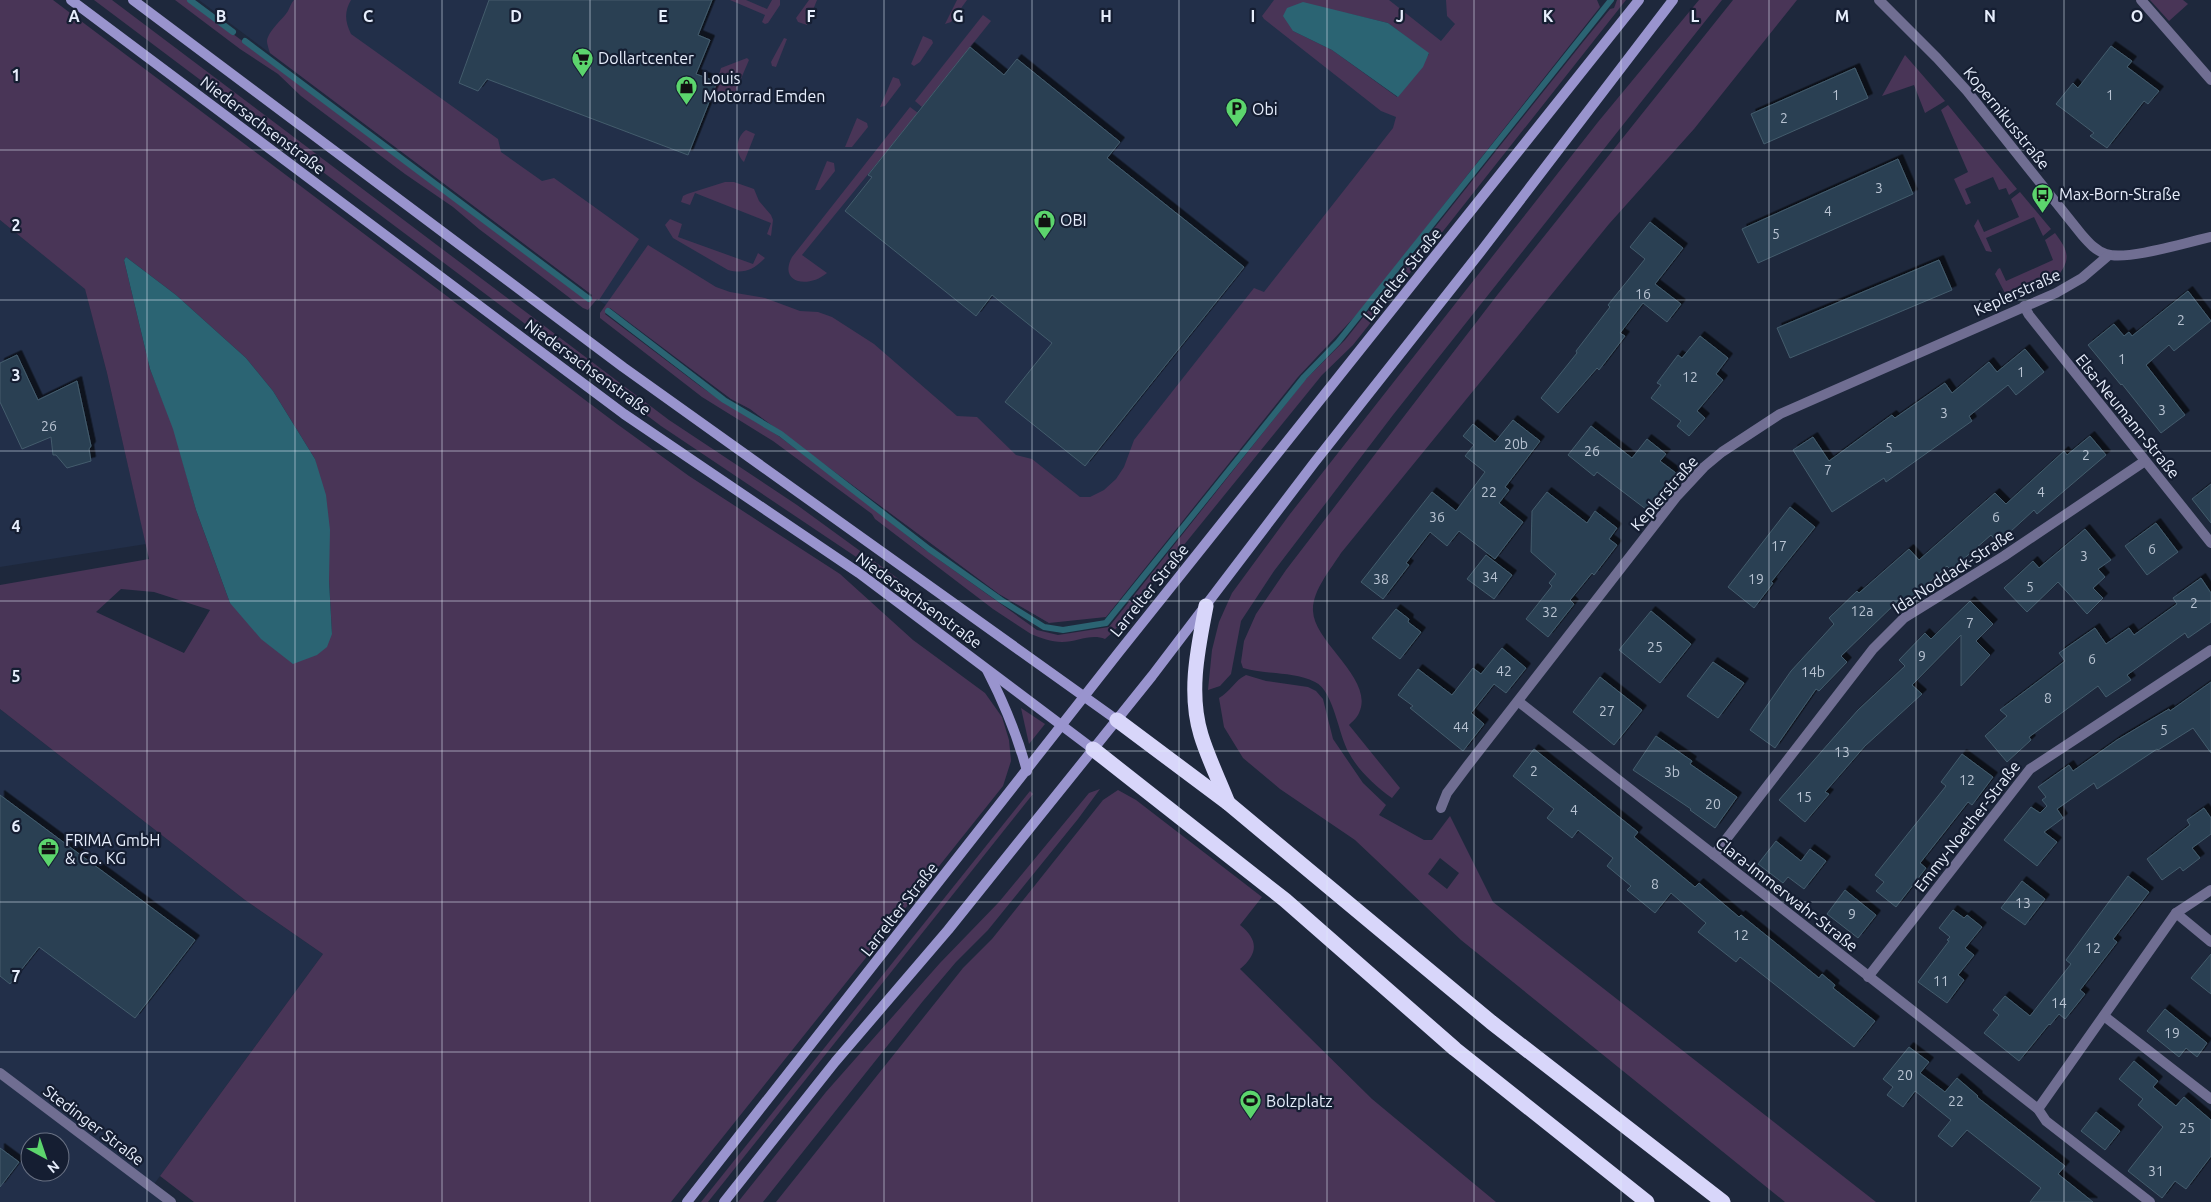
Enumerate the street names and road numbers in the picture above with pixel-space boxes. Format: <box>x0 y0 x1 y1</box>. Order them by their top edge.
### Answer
street label: Kopernikusstraße <box>1960 63 2054 173</box>
street label: Niedersachsenstraße <box>197 72 329 178</box>
street label: Larrelter Straße <box>1359 224 1445 324</box>
street label: Keplerstraße <box>1971 265 2063 319</box>
street label: Niedersachsenstraße <box>522 315 654 419</box>
street label: Elsa-Neumann-Straße <box>2072 350 2184 482</box>
street label: Keplerstraße <box>1627 452 1701 534</box>
street label: Ida-Noddack-Straße <box>1889 525 2017 617</box>
street label: Larrelter Straße <box>1106 540 1192 640</box>
street label: Niedersachsenstraße <box>853 548 985 652</box>
street label: Emmy-Noether-Straße <box>1910 757 2024 895</box>
street label: Clara-Immerwahr-Straße <box>1712 833 1862 955</box>
street label: Larrelter Straße <box>857 859 941 959</box>
street label: Stedinger Straße <box>40 1081 148 1169</box>

